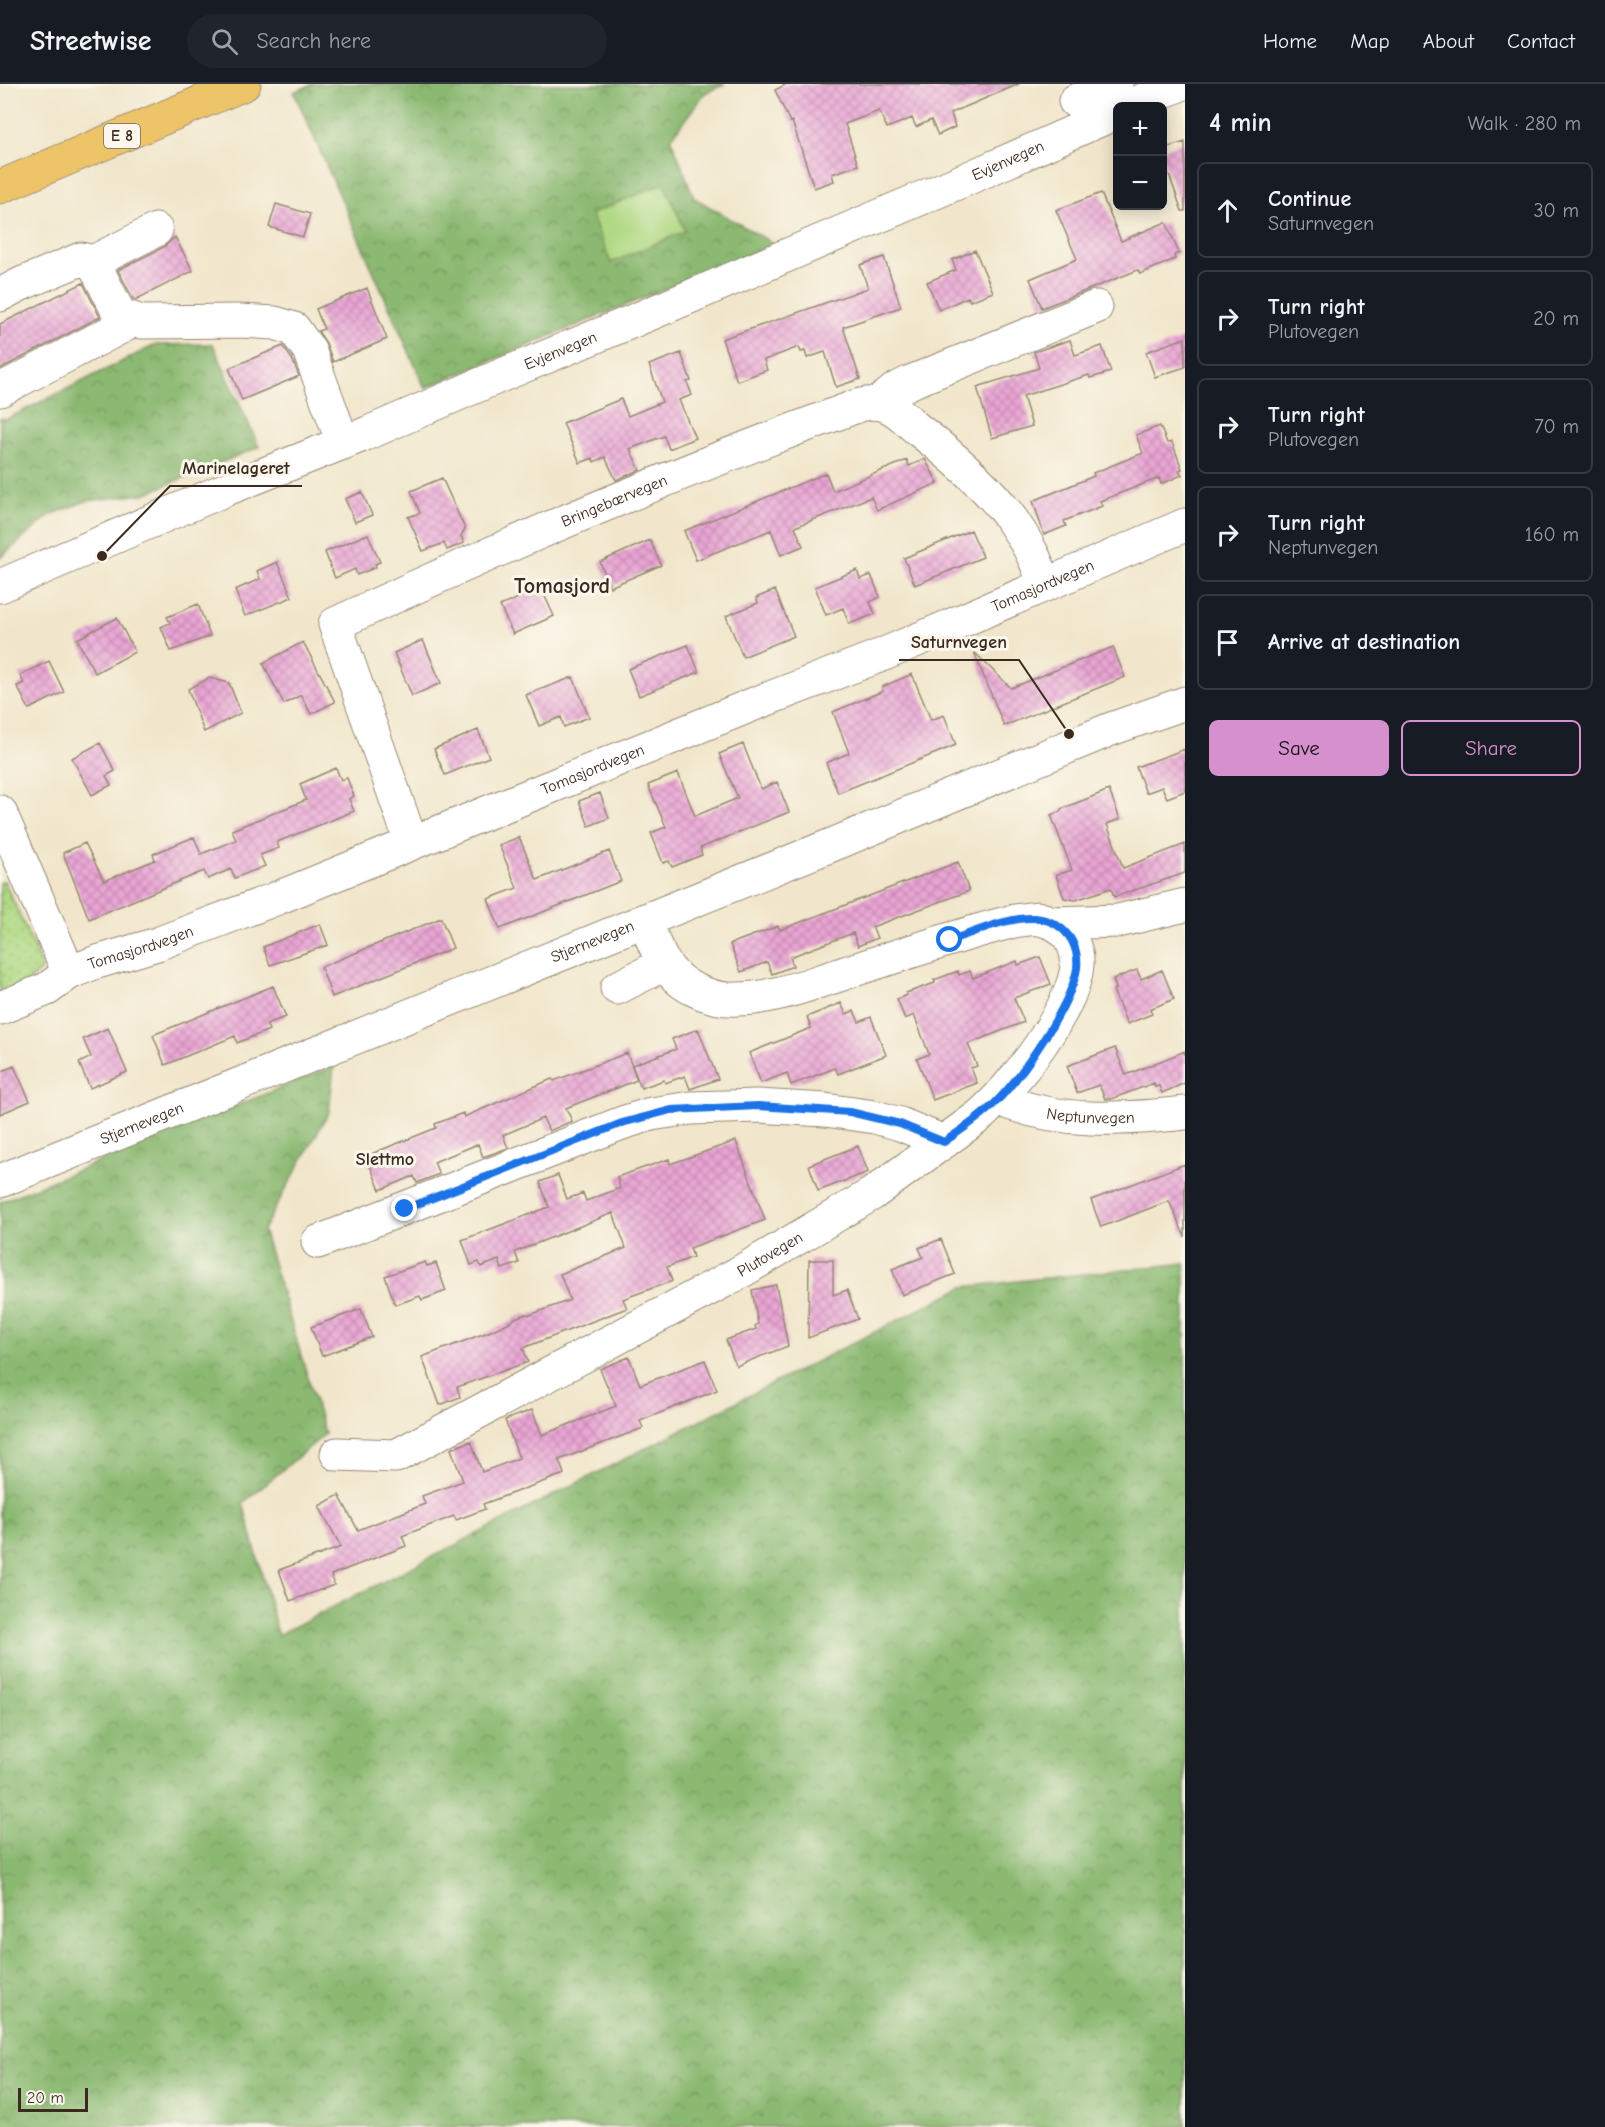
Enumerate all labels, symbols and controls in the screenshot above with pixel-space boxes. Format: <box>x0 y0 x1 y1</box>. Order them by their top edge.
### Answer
search box <box>187 14 607 68</box>
text: Streetwise <box>30 25 151 57</box>
icon: search <box>208 25 241 58</box>
text: Search here <box>256 28 371 54</box>
text: Home <box>1263 29 1317 53</box>
text: Map <box>1350 29 1390 53</box>
text: About <box>1423 29 1474 53</box>
text: Contact <box>1507 29 1575 53</box>
map controls <box>1113 102 1167 210</box>
button: + <box>1113 102 1167 156</box>
text: 4 min <box>1209 108 1272 138</box>
text: Walk · 280 m <box>1468 112 1581 135</box>
road number: E 8 <box>104 124 140 148</box>
street label: Evjenvegen <box>969 137 1047 185</box>
button: − <box>1113 156 1167 210</box>
text: Continue <box>1268 186 1351 212</box>
icon: ahead <box>1211 194 1244 227</box>
text: 30 m <box>1533 199 1579 222</box>
text: Saturnvegen <box>1268 212 1374 235</box>
text: Turn right <box>1268 294 1365 320</box>
icon: right <box>1211 302 1244 335</box>
text: 20 m <box>1533 307 1579 330</box>
text: Plutovegen <box>1268 320 1359 343</box>
street label: Evjenvegen <box>522 328 600 374</box>
text: Turn right <box>1268 402 1365 428</box>
icon: right <box>1211 410 1244 443</box>
text: 70 m <box>1534 415 1579 438</box>
text: Plutovegen <box>1268 428 1359 451</box>
callout: Marinelageret <box>170 450 302 486</box>
text: Marinelageret <box>182 458 291 479</box>
street label: Bringebærvegen <box>558 471 670 531</box>
text: Turn right <box>1268 510 1365 536</box>
icon: right <box>1211 518 1244 551</box>
text: 160 m <box>1525 523 1579 546</box>
text: Neptunvegen <box>1268 536 1378 559</box>
street label: Tomasjordvegen <box>989 556 1097 616</box>
district label: Tomasjord <box>514 573 610 599</box>
callout: Saturnvegen <box>899 624 1019 660</box>
icon: arrive <box>1211 626 1244 659</box>
text: Arrive at destination <box>1268 629 1460 655</box>
text: Saturnvegen <box>911 632 1007 653</box>
button: Save <box>1209 720 1389 776</box>
button: Share <box>1401 720 1581 776</box>
street label: Tomasjordvegen <box>538 741 647 799</box>
street label: Stjernevegen <box>548 917 637 966</box>
street label: Tomasjordvegen <box>85 922 196 973</box>
route start <box>936 926 962 952</box>
street label: Stjernevegen <box>98 1099 186 1149</box>
street label: Neptunvegen <box>1045 1104 1135 1127</box>
district label: Slettmo <box>356 1149 414 1170</box>
route end <box>391 1195 417 1221</box>
street label: Plutovegen <box>734 1228 806 1281</box>
scale bar <box>18 2085 88 2112</box>
text: 20 m <box>27 2089 64 2107</box>

